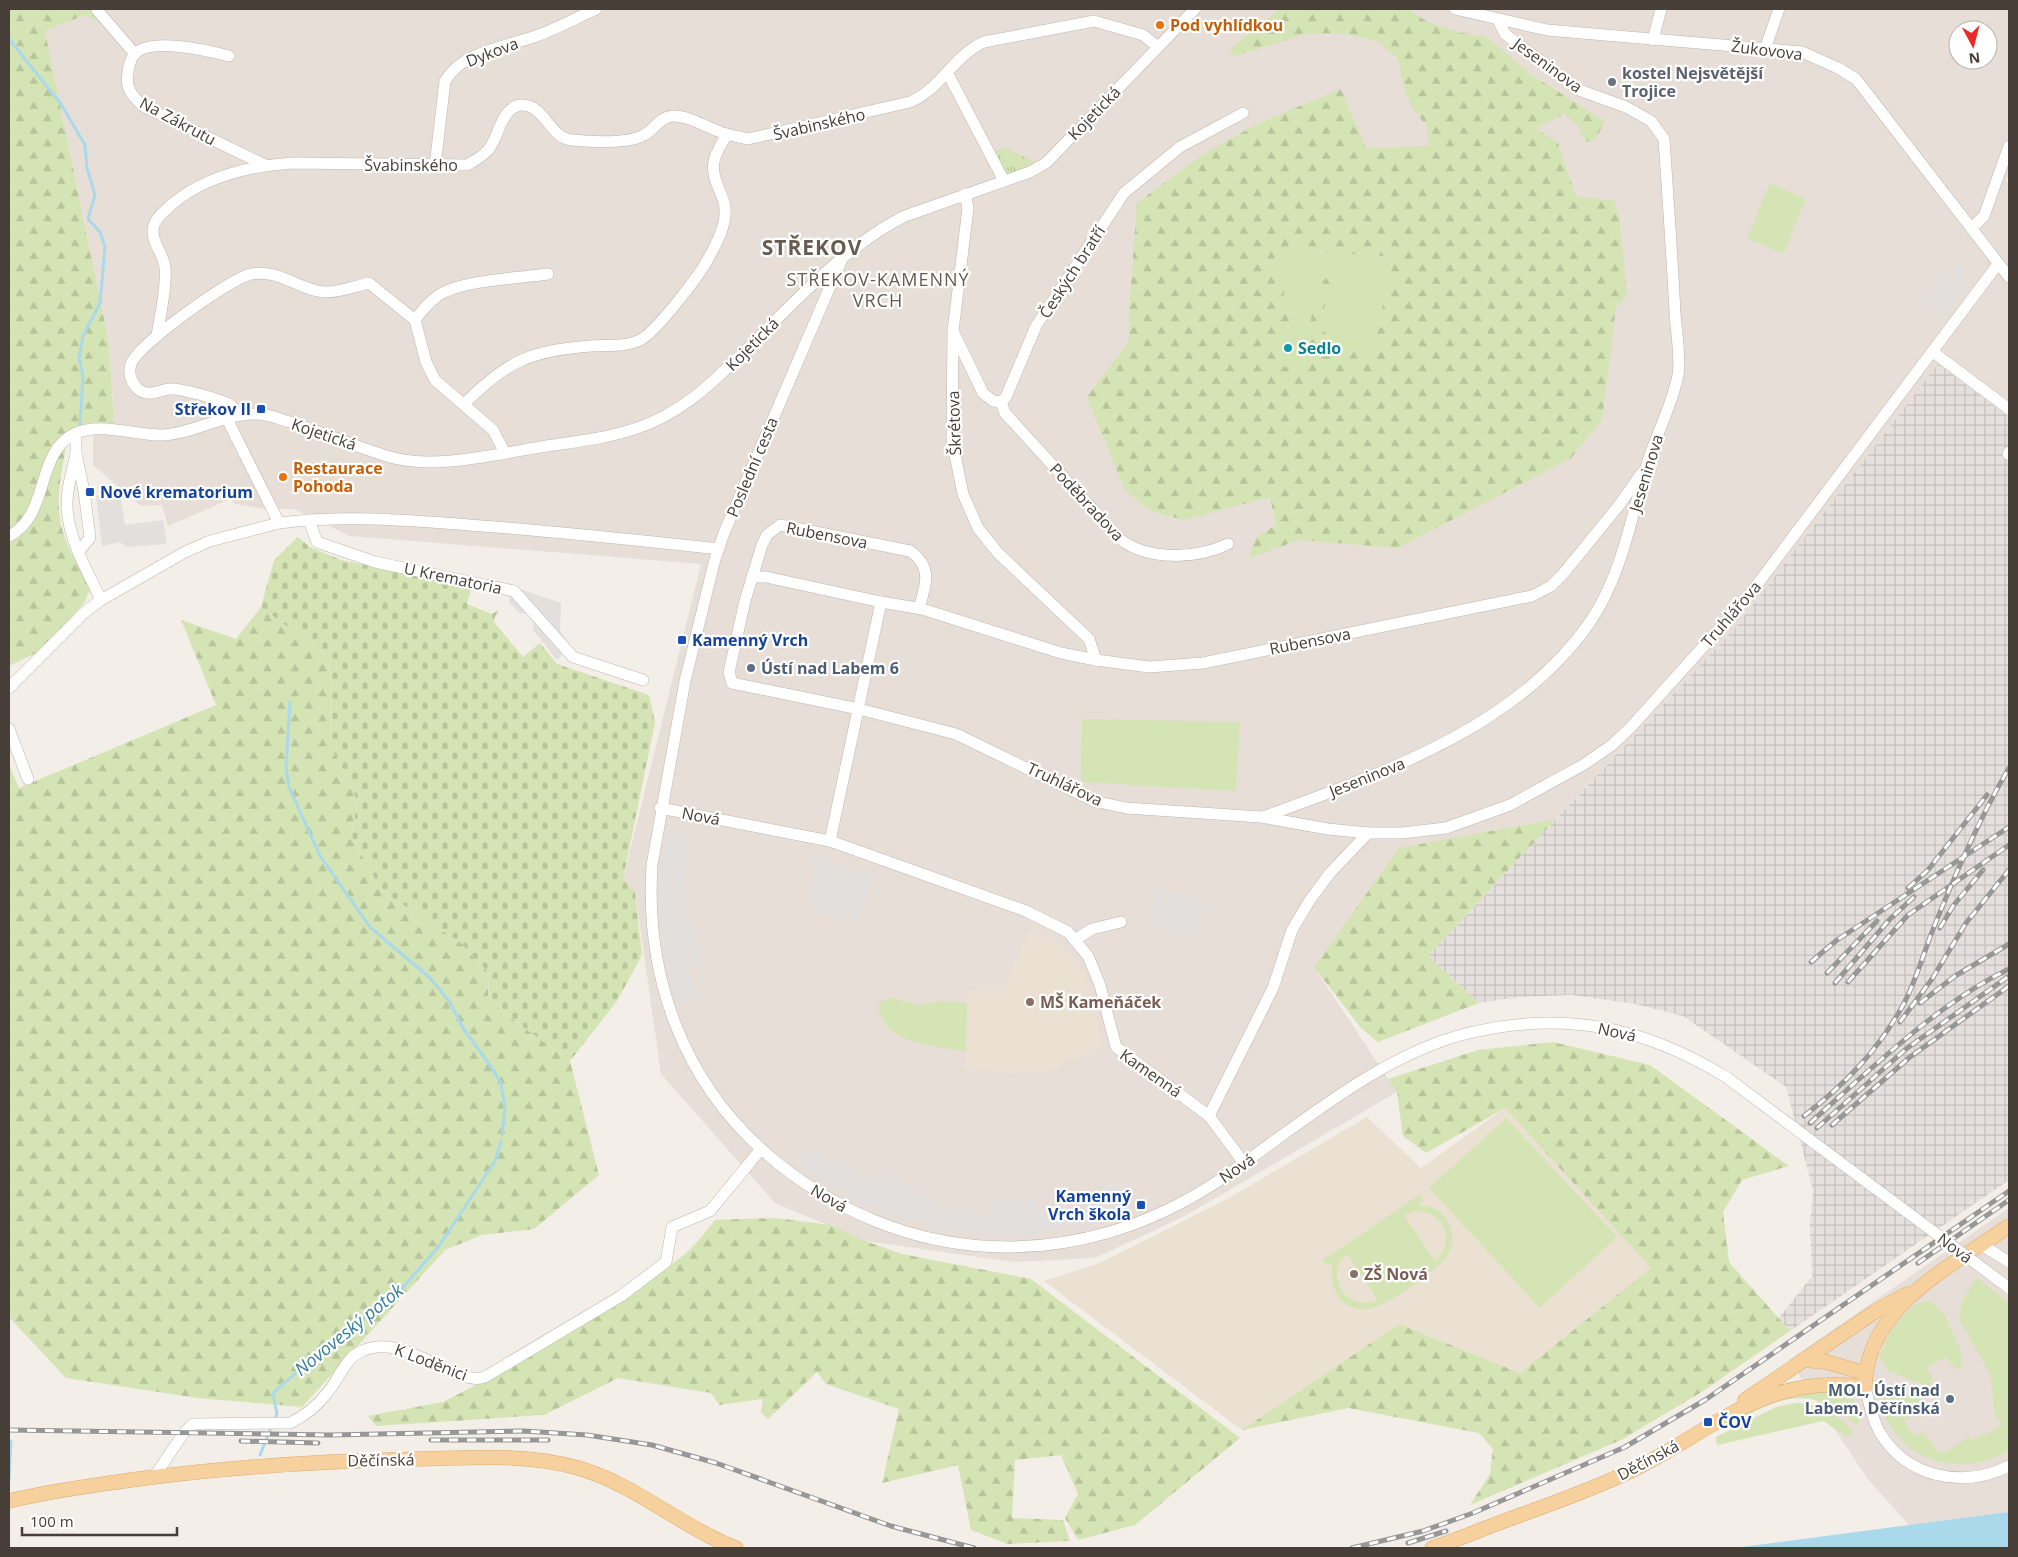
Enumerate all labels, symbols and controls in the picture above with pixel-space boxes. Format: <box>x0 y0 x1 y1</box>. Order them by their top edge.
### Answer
place label: Pod vyhlídkou <box>1170 14 1283 36</box>
marker: Pod vyhlídkou <box>1154 19 1166 31</box>
north arrow <box>1948 20 1998 70</box>
street label: Jeseninova <box>1508 31 1587 97</box>
street label: Dykova <box>463 32 521 72</box>
street label: Žukovova <box>1730 35 1804 65</box>
text: N <box>1968 48 1981 69</box>
place label: kostel Nejsvětější Trojice <box>1622 62 1764 102</box>
marker: kostel Nejsvětější Trojice <box>1606 76 1618 88</box>
street label: Kojetická <box>1063 81 1125 145</box>
street label: Na Zákrutu <box>136 92 220 150</box>
street label: Švabinského <box>771 103 867 145</box>
street label: Švabinského <box>364 154 458 176</box>
street label: Českých bratří <box>1034 221 1111 323</box>
district label: STŘEKOV <box>762 233 862 261</box>
district label: STŘEKOV-KAMENNÝ VRCH <box>786 267 970 312</box>
street label: Kojetická <box>720 312 784 376</box>
place label: Sedlo <box>1298 337 1341 359</box>
marker: Sedlo <box>1282 342 1294 354</box>
street label: Škrétova <box>942 390 966 456</box>
place label: Střekov II <box>175 398 251 420</box>
marker: Střekov II <box>255 403 267 415</box>
street label: Kojetická <box>289 413 359 455</box>
street label: Poslední cesta <box>721 414 783 520</box>
street label: Jeseninova <box>1623 432 1668 516</box>
place label: Restaurace Pohoda <box>293 457 383 497</box>
street label: Poděbradova <box>1045 458 1129 546</box>
marker: Restaurace Pohoda <box>277 471 289 483</box>
place label: Nové krematorium <box>100 481 253 503</box>
marker: Nové krematorium <box>84 486 96 498</box>
street label: Rubensova <box>784 516 870 554</box>
street label: U Krematoria <box>402 557 504 599</box>
street label: Truhlářova <box>1696 576 1766 652</box>
street label: Rubensova <box>1267 622 1353 660</box>
place label: Kamenný Vrch <box>692 629 808 651</box>
marker: Kamenný Vrch <box>676 634 688 646</box>
place label: Ústí nad Labem 6 <box>761 657 899 679</box>
marker: Ústí nad Labem 6 <box>745 662 757 674</box>
street label: Jeseninova <box>1324 752 1408 803</box>
street label: Truhlářova <box>1024 757 1106 811</box>
street label: Nová <box>680 802 722 830</box>
place label: MŠ Kameňáček <box>1040 991 1161 1013</box>
marker: MŠ Kameňáček <box>1024 996 1036 1008</box>
street label: Nová <box>1596 1017 1638 1047</box>
street label: Kamenná <box>1116 1044 1186 1102</box>
street label: Nová <box>1215 1148 1259 1188</box>
street label: Nová <box>807 1179 851 1217</box>
place label: Kamenný Vrch škola <box>1048 1185 1132 1225</box>
marker: Kamenný Vrch škola <box>1135 1199 1147 1211</box>
street label: Nová <box>1933 1228 1977 1268</box>
place label: ZŠ Nová <box>1364 1263 1428 1285</box>
marker: ZŠ Nová <box>1348 1268 1360 1280</box>
water label: Novoveský potok <box>289 1277 409 1381</box>
street label: K Loděnici <box>391 1338 471 1386</box>
place label: MOL, Ústí nad Labem, Děčínská <box>1805 1379 1940 1419</box>
marker: MOL, Ústí nad Labem, Děčínská <box>1944 1393 1956 1405</box>
place label: ČOV <box>1718 1411 1752 1433</box>
marker: ČOV <box>1702 1416 1714 1428</box>
street label: Děčínská <box>1613 1435 1683 1485</box>
street label: Děčínská <box>347 1448 415 1472</box>
scale bar <box>22 1504 178 1536</box>
text: 100 m <box>30 1511 74 1531</box>

